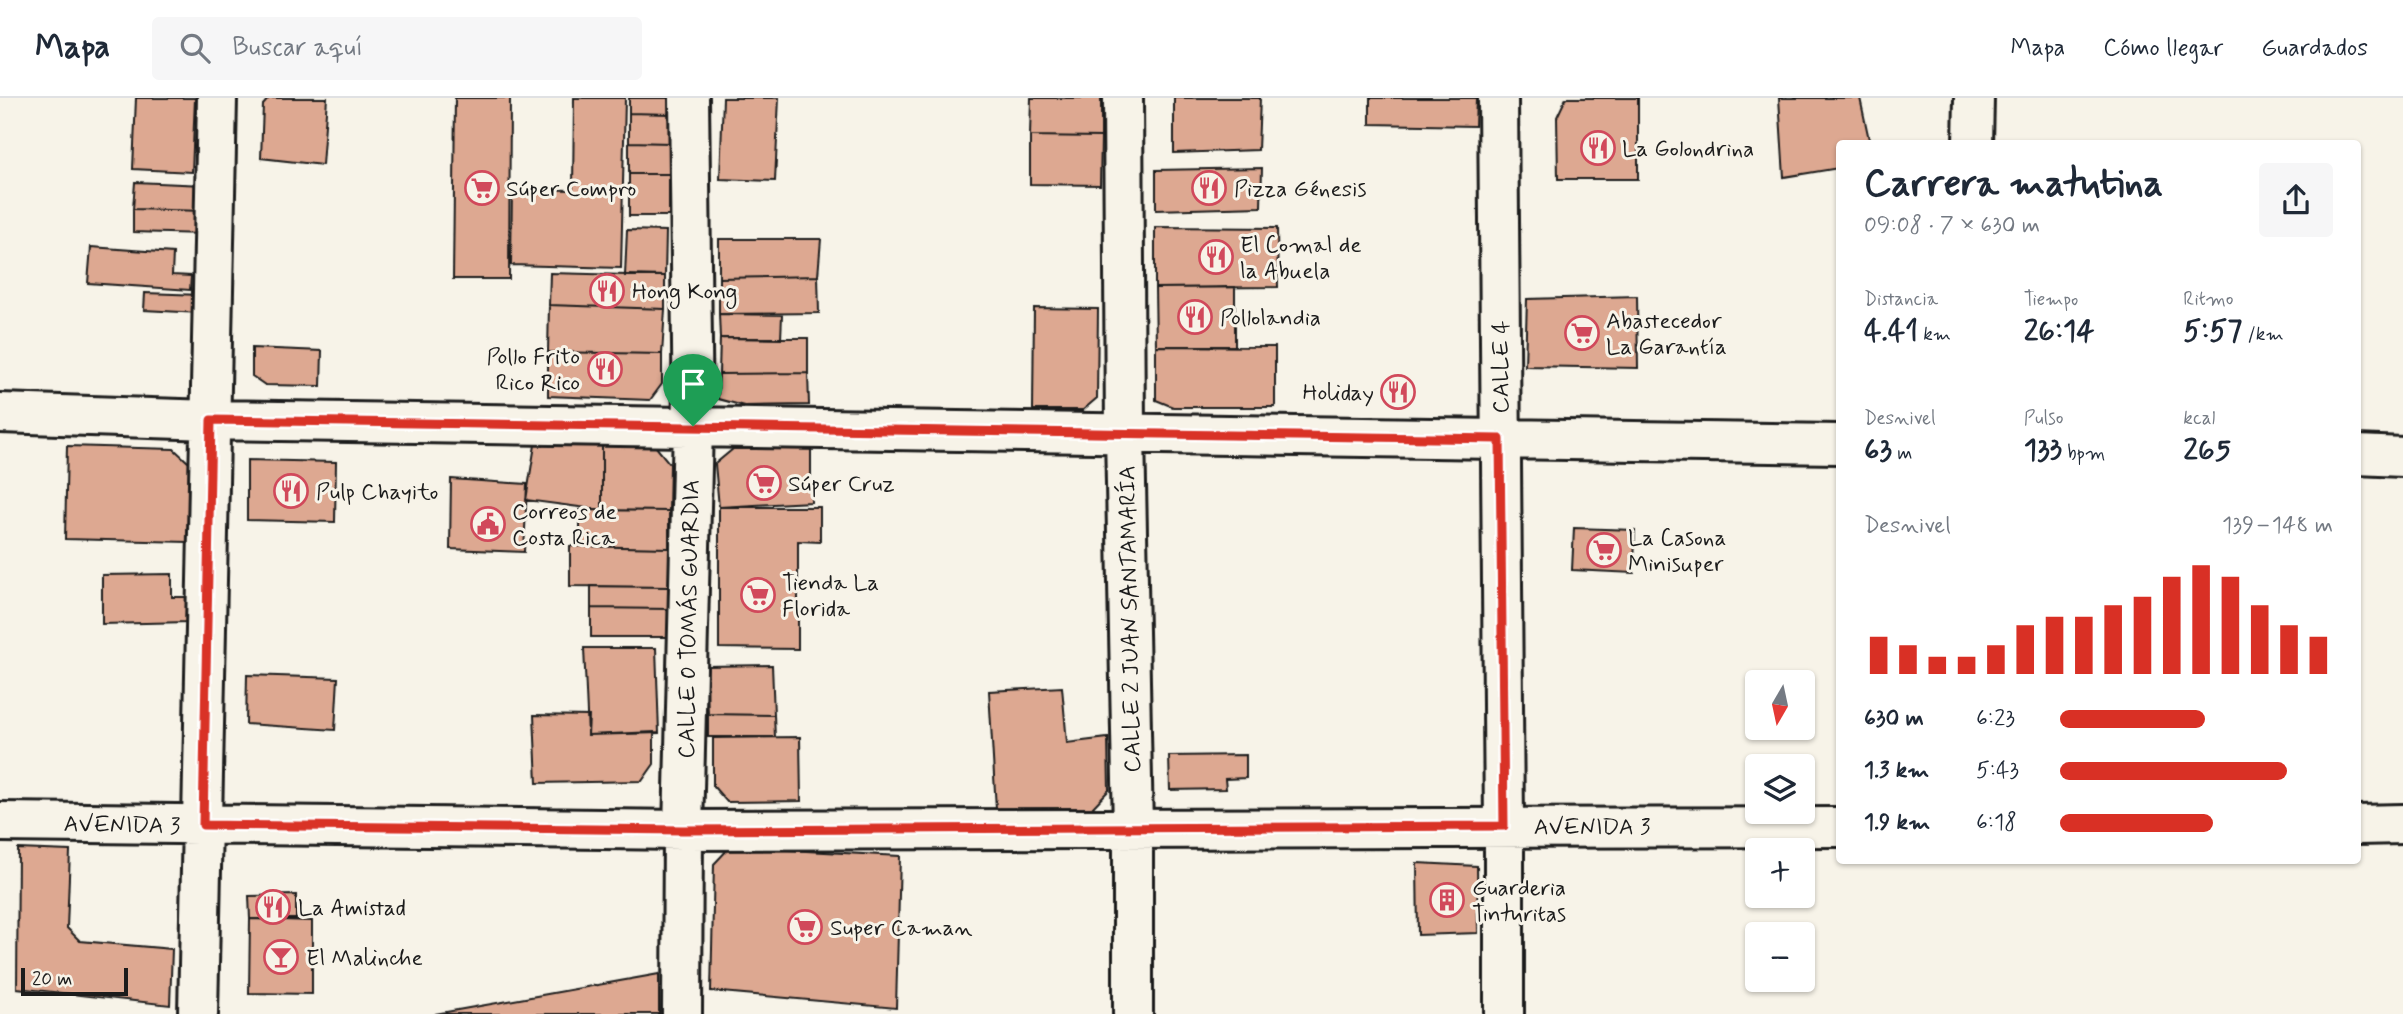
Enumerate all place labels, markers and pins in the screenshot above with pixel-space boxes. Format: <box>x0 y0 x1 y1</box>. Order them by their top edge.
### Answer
restaurant icon: La Golondrina <box>1579 129 1617 167</box>
place label: La Golondrina <box>1622 135 1754 165</box>
supermarket icon: Súper Compro <box>463 169 501 207</box>
restaurant icon: Pizza Génesis <box>1190 169 1228 207</box>
place label: Súper Compro <box>506 175 636 205</box>
place label: Pizza Génesis <box>1234 175 1366 205</box>
place label: El Comal de la Abuela <box>1240 231 1362 287</box>
restaurant icon: El Comal de la Abuela <box>1197 238 1235 276</box>
restaurant icon: Hong Kong <box>588 272 626 310</box>
place label: Hong Kong <box>632 278 737 310</box>
restaurant icon: Pollolandia <box>1176 298 1214 336</box>
place label: Pollolandia <box>1220 304 1321 334</box>
place label: Abastecedor La Garantía <box>1606 307 1727 363</box>
supermarket icon: Abastecedor La Garantía <box>1563 314 1601 352</box>
place label: Pollo Frito Rico Rico <box>486 343 580 399</box>
restaurant icon: Pollo Frito Rico Rico <box>586 350 624 388</box>
pin <box>663 354 723 426</box>
restaurant icon: Holiday <box>1379 373 1417 411</box>
place label: Holiday <box>1302 379 1374 409</box>
supermarket icon: Súper Cruz <box>745 464 783 502</box>
place label: Súper Cruz <box>788 470 895 500</box>
restaurant icon: Pulp Chayito <box>272 472 310 510</box>
place label: Pulp Chayito <box>316 478 439 508</box>
place label: Correos de Costa Rica <box>512 498 617 554</box>
public building icon: Correos de Costa Rica <box>469 505 507 543</box>
place label: La Casona Minisuper <box>1628 524 1726 580</box>
supermarket icon: La Casona Minisuper <box>1585 531 1623 569</box>
place label: Tienda La Florida <box>782 569 879 625</box>
supermarket icon: Tienda La Florida <box>739 576 777 614</box>
place label: Guarderia Tinturitas <box>1472 874 1566 930</box>
building icon: Guarderia Tinturitas <box>1428 881 1466 919</box>
restaurant icon: La Amistad <box>254 888 292 926</box>
place label: La Amistad <box>298 894 406 924</box>
supermarket icon: Super Caman <box>786 908 824 946</box>
place label: Super Caman <box>830 914 972 944</box>
bar icon: El Malinche <box>262 938 300 976</box>
place label: El Malinche <box>306 944 423 974</box>

